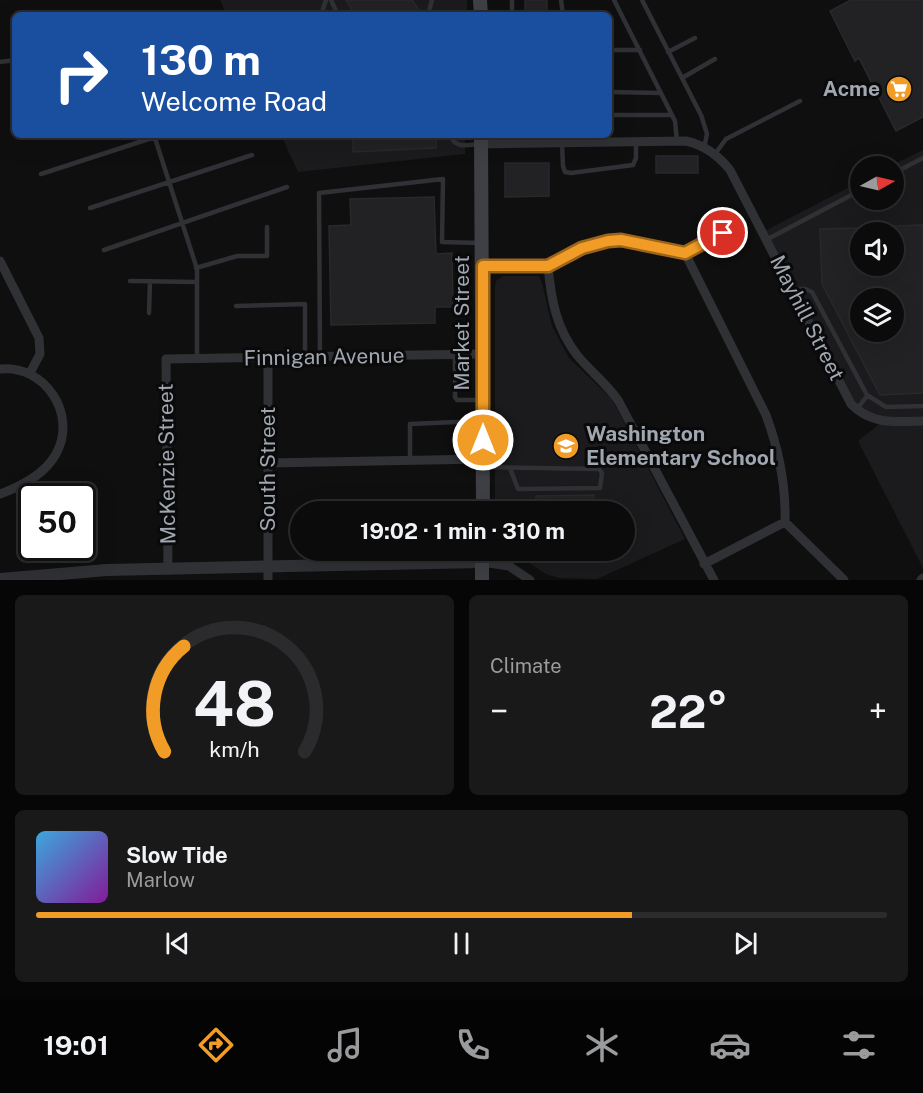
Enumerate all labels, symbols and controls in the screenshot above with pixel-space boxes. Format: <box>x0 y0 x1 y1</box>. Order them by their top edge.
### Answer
text: 130 m <box>141 35 261 84</box>
icon: right <box>42 36 120 114</box>
supermarket icon: Acme <box>884 74 914 104</box>
place label: Acme <box>823 76 880 101</box>
text: Welcome Road <box>141 85 327 117</box>
north arrow <box>850 156 904 210</box>
map controls <box>850 156 904 342</box>
pin <box>697 207 748 258</box>
icon: arrive <box>706 216 739 249</box>
button: sound <box>850 222 904 276</box>
street label: Mayhill Street <box>765 251 850 385</box>
street label: Market Street <box>449 255 474 391</box>
button: layers <box>850 288 904 342</box>
street label: Finnigan Avenue <box>243 343 405 370</box>
street label: McKenzie Street <box>153 383 180 545</box>
street label: South Street <box>255 407 280 531</box>
position arrow <box>451 408 515 472</box>
place label: Washington Elementary School <box>586 421 776 470</box>
school or university icon: Washington Elementary School <box>551 431 581 461</box>
speed limit sign: 50 <box>18 483 96 561</box>
text: 19:02 · 1 min · 310 m <box>360 518 565 544</box>
text: Climate <box>490 654 562 678</box>
text: 48 <box>193 667 276 740</box>
text: 22° <box>649 685 728 738</box>
text: − <box>490 692 508 730</box>
text: + <box>869 692 887 730</box>
text: km/h <box>209 737 260 762</box>
text: Slow Tide <box>126 842 228 868</box>
text: Marlow <box>126 868 195 892</box>
icon: previous <box>161 927 194 960</box>
icon: pause <box>445 927 478 960</box>
icon: next <box>729 927 762 960</box>
icon: directions <box>195 1024 237 1066</box>
icon: music <box>324 1024 366 1066</box>
icon: phone <box>452 1024 494 1066</box>
icon: climate <box>581 1024 623 1066</box>
icon: car <box>709 1024 751 1066</box>
icon: filters <box>838 1024 880 1066</box>
text: 19:01 <box>43 1029 109 1061</box>

